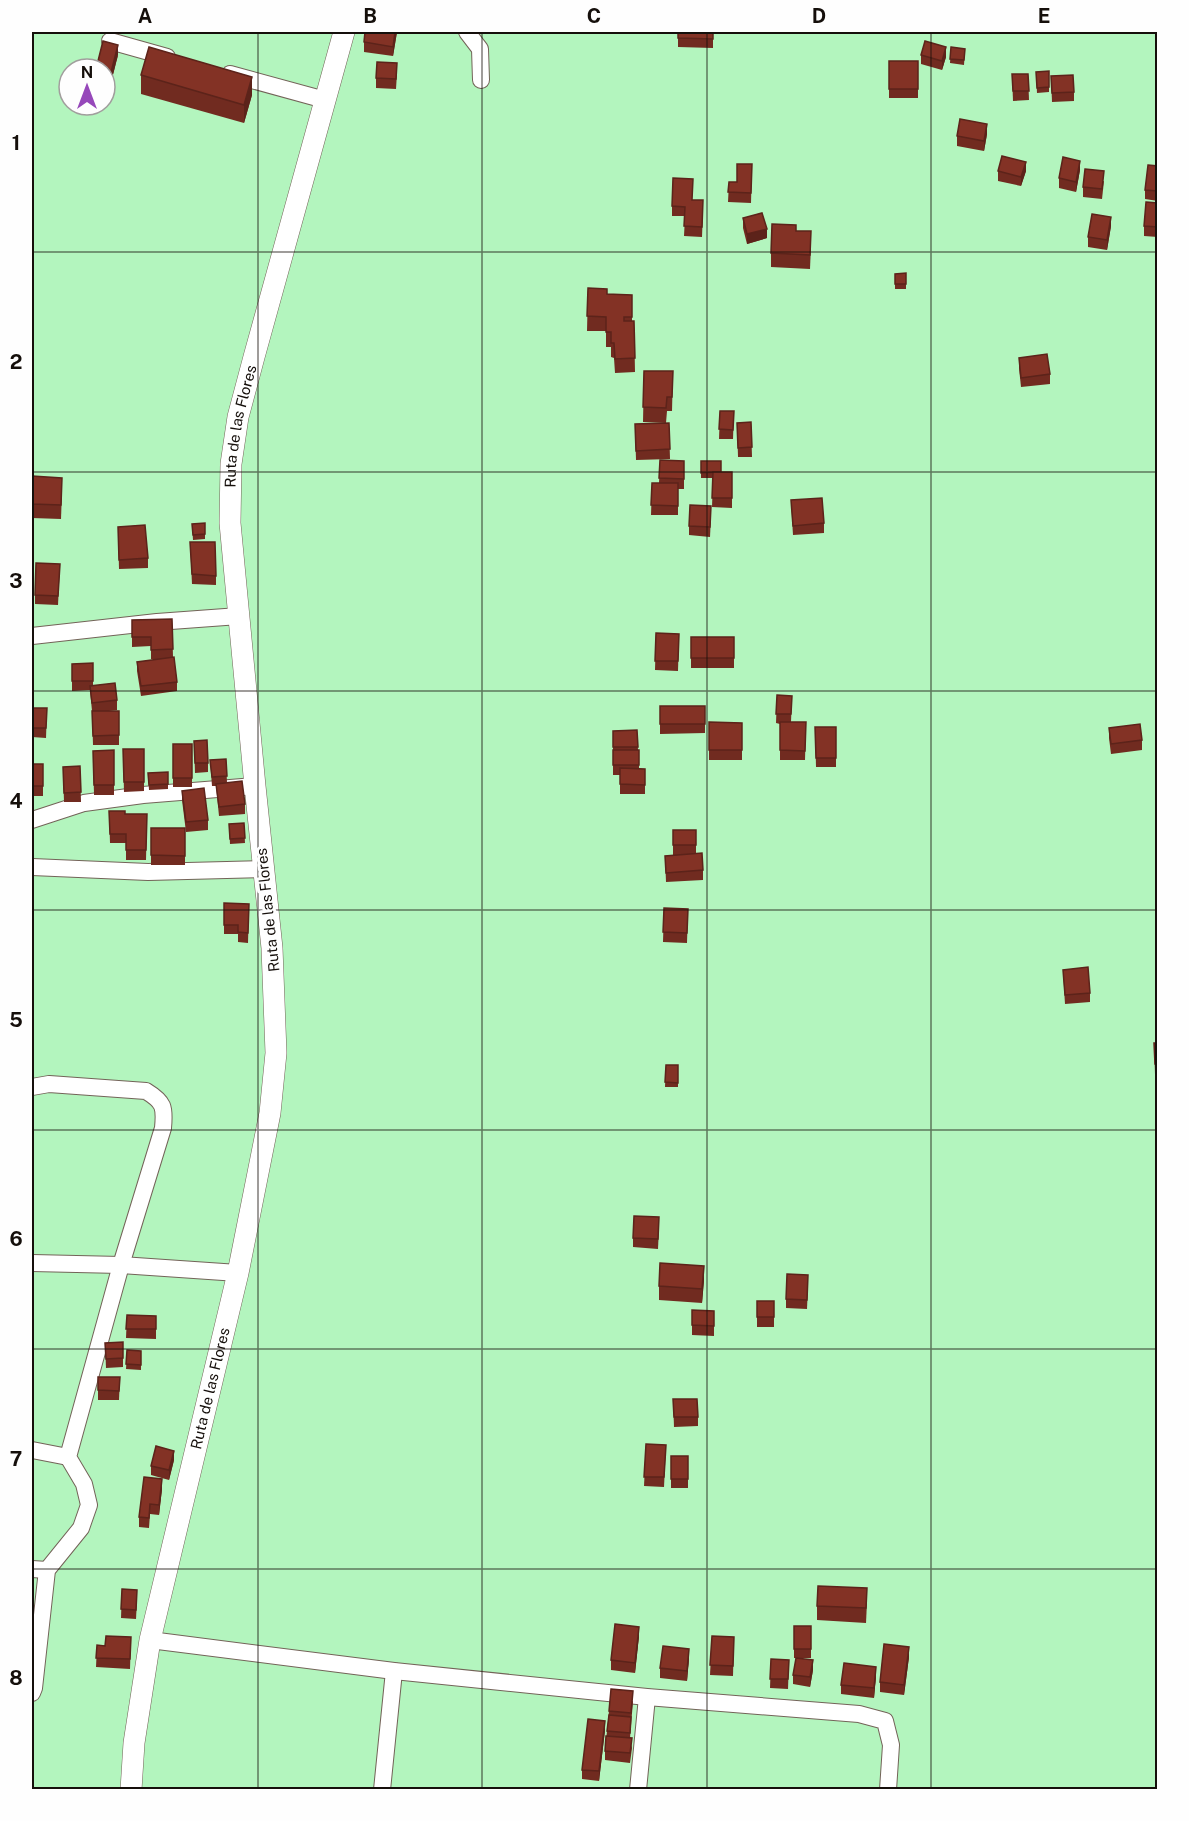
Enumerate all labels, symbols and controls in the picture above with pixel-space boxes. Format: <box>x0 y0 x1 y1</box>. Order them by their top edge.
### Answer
text: A <box>138 4 152 28</box>
text: B <box>363 4 377 28</box>
text: C <box>587 4 601 28</box>
text: D <box>812 4 826 28</box>
text: E <box>1038 4 1050 28</box>
north arrow <box>57 57 117 117</box>
text: N <box>81 63 93 82</box>
text: 1 <box>12 131 20 155</box>
text: 2 <box>10 350 22 374</box>
street label: Ruta de las Flores <box>222 363 259 488</box>
text: 3 <box>9 569 23 593</box>
text: 4 <box>9 789 23 813</box>
street label: Ruta de las Flores <box>253 847 282 973</box>
text: 5 <box>9 1008 23 1032</box>
text: 6 <box>9 1227 23 1251</box>
street label: Ruta de las Flores <box>187 1326 233 1451</box>
text: 7 <box>10 1447 22 1471</box>
text: 8 <box>9 1666 23 1690</box>

